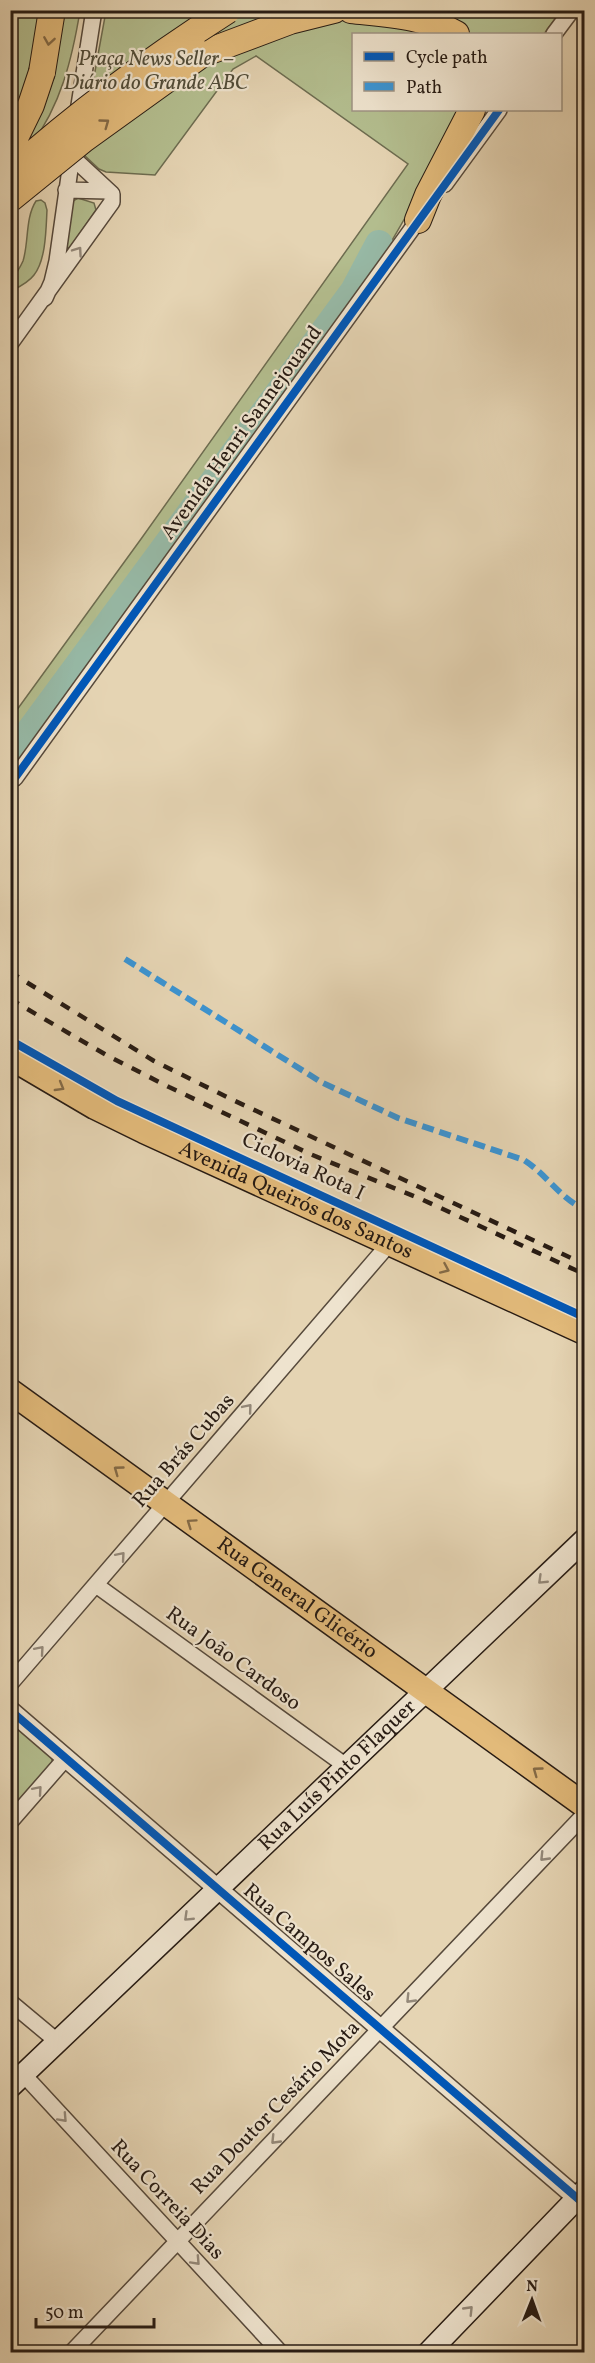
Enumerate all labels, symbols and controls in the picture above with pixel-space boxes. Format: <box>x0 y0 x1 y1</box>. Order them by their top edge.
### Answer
legend <box>352 33 562 111</box>
one-way arrow <box>43 37 55 46</box>
park label: Praça News Seller – Diário do Grande ABC <box>64 45 249 98</box>
text: Cycle path <box>406 46 488 71</box>
text: Path <box>406 76 442 101</box>
one-way arrow <box>99 119 110 130</box>
one-way arrow <box>71 246 82 257</box>
street label: Avenida Henri Sannejouand <box>154 320 330 546</box>
one-way arrow <box>54 1080 65 1091</box>
street label: Ciclovia Rota I <box>237 1126 369 1208</box>
street label: Avenida Queirós dos Santos <box>174 1134 418 1266</box>
one-way arrow <box>439 1262 450 1274</box>
street label: Rua Brás Cubas <box>126 1388 242 1514</box>
one-way arrow <box>241 1404 252 1415</box>
one-way arrow <box>114 1466 125 1477</box>
one-way arrow <box>186 1519 197 1530</box>
street label: Rua General Glicério <box>211 1530 384 1666</box>
one-way arrow <box>114 1552 125 1563</box>
one-way arrow <box>538 1572 549 1583</box>
street label: Rua João Cardoso <box>159 1600 307 1718</box>
one-way arrow <box>33 1646 44 1657</box>
street label: Rua Luís Pinto Flaquer <box>252 1693 423 1858</box>
one-way arrow <box>533 1767 544 1778</box>
one-way arrow <box>31 1787 42 1797</box>
one-way arrow <box>540 1851 551 1861</box>
street label: Rua Campos Sales <box>236 1877 382 2009</box>
one-way arrow <box>184 1910 194 1921</box>
one-way arrow <box>406 1991 417 2002</box>
street label: Rua Doutor Cesário Mota <box>185 2014 367 2202</box>
one-way arrow <box>56 2111 67 2122</box>
street label: Rua Correia Dias <box>103 2133 231 2267</box>
one-way arrow <box>271 2133 282 2143</box>
one-way arrow <box>188 2254 199 2265</box>
north arrow <box>502 2270 562 2330</box>
text: N <box>526 2276 539 2298</box>
scale bar <box>36 2291 154 2329</box>
text: 50 m <box>45 2301 84 2326</box>
one-way arrow <box>462 2307 473 2318</box>

